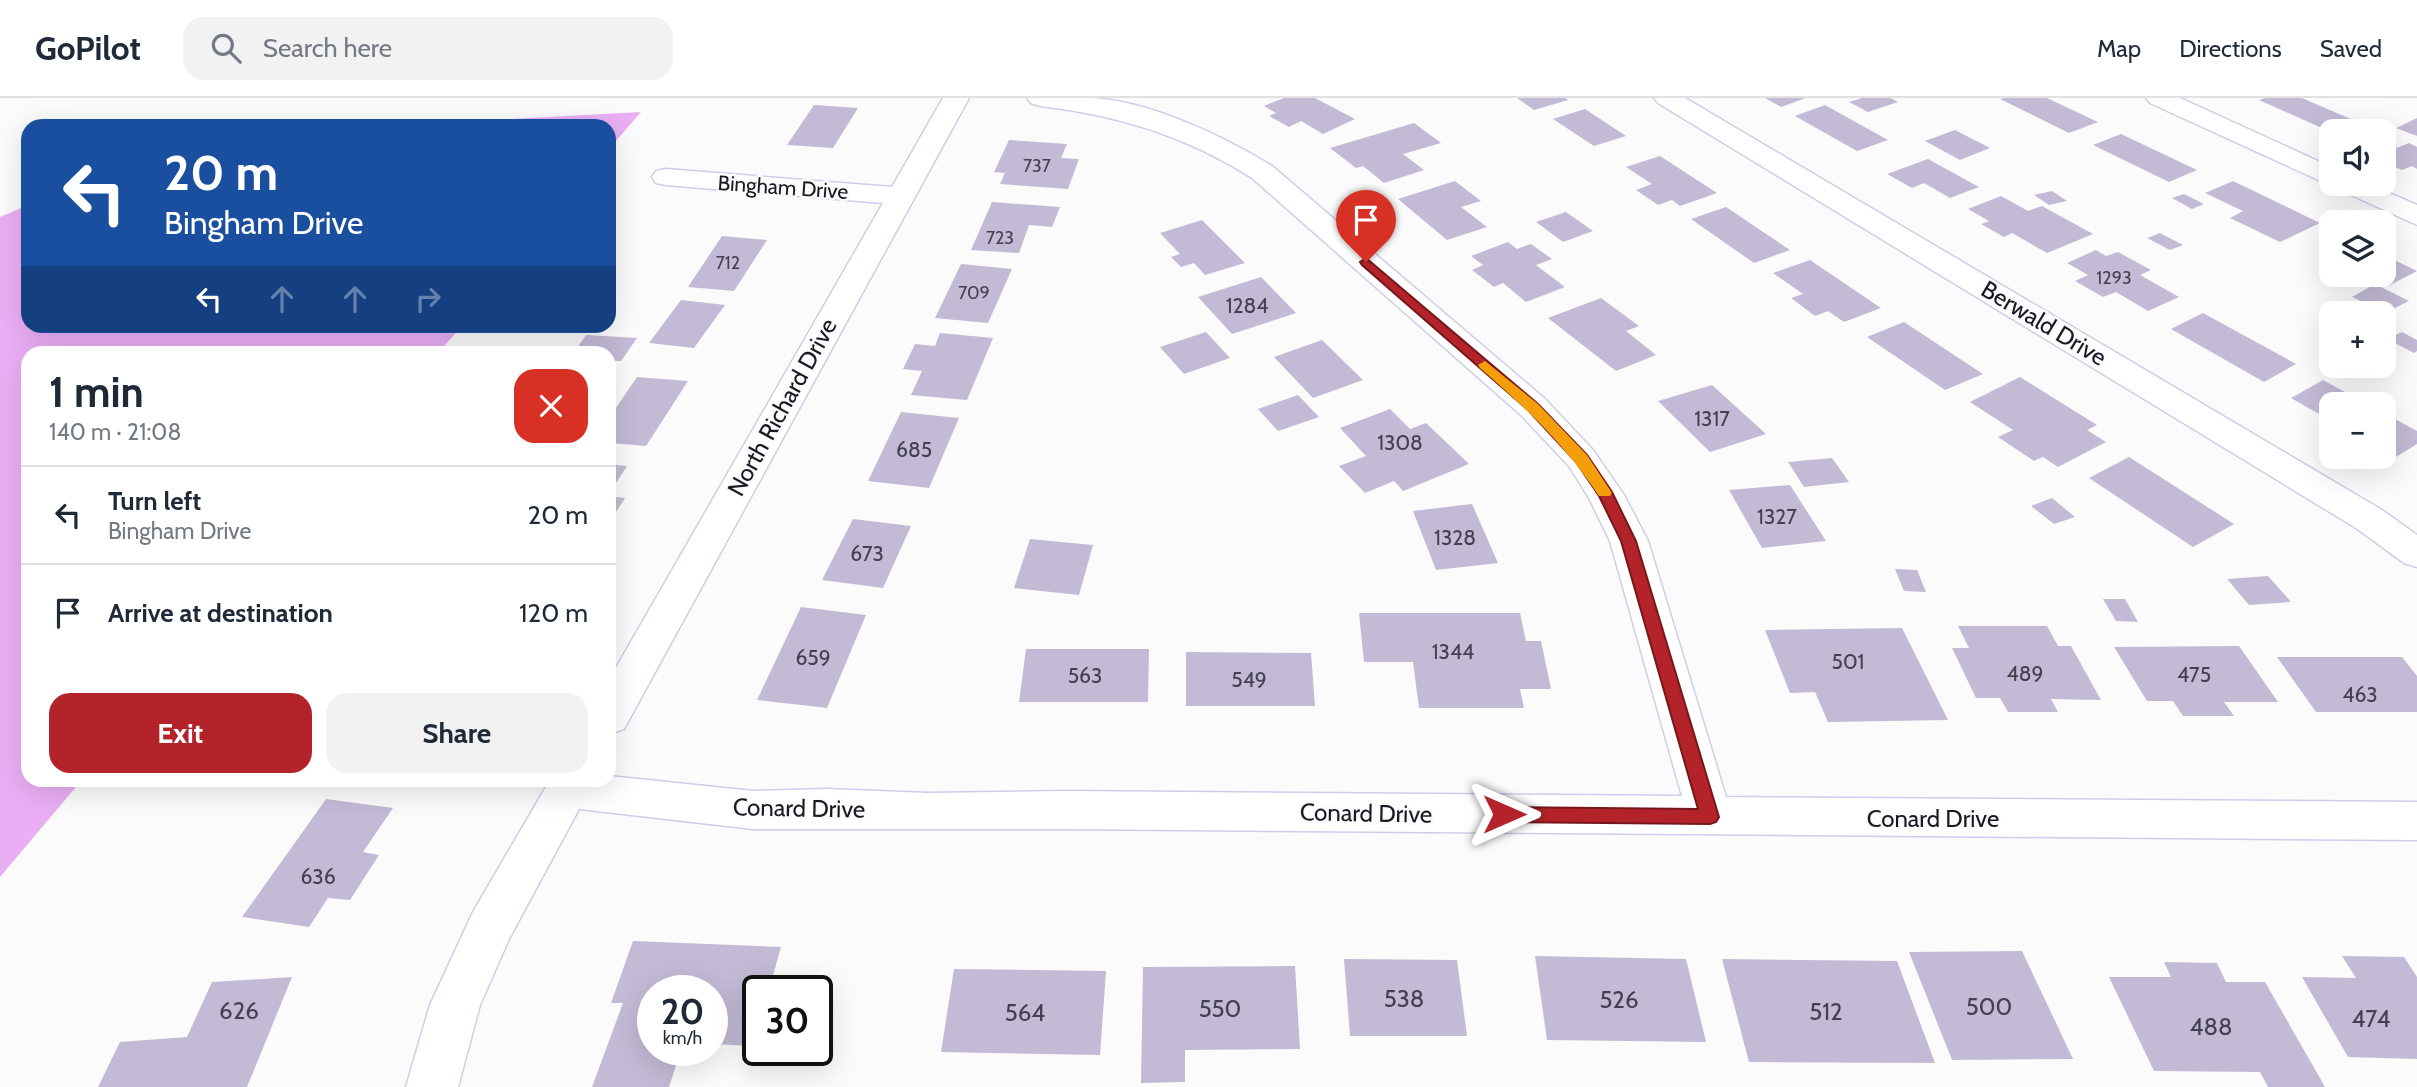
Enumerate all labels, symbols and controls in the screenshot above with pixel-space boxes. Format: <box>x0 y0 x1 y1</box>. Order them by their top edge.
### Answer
search box <box>183 17 673 80</box>
text: GoPilot <box>35 28 141 68</box>
icon: search <box>207 29 245 67</box>
text: Search here <box>263 32 392 64</box>
text: Map <box>2097 34 2141 63</box>
text: Directions <box>2179 34 2282 63</box>
text: Saved <box>2320 34 2382 63</box>
map controls <box>2319 119 2396 469</box>
button: sound <box>2319 119 2396 196</box>
text: 20 m <box>164 143 278 202</box>
icon: left <box>49 147 140 238</box>
house number: 737 <box>1023 155 1051 177</box>
street label: Bingham Drive <box>717 170 849 204</box>
pin <box>1336 190 1396 262</box>
icon: arrive <box>1347 201 1385 239</box>
text: Bingham Drive <box>164 203 363 242</box>
button: layers <box>2319 210 2396 287</box>
house number: 723 <box>986 227 1014 249</box>
house number: 712 <box>716 252 740 274</box>
house number: 1293 <box>2096 267 2132 289</box>
street label: Berwald Drive <box>1976 274 2112 372</box>
icon: left <box>190 280 228 318</box>
icon: ahead <box>263 280 301 318</box>
icon: ahead <box>336 280 374 318</box>
icon: right <box>409 280 447 318</box>
house number: 709 <box>958 282 990 304</box>
house number: 1284 <box>1226 293 1268 318</box>
button: + <box>2319 301 2396 378</box>
street label: North Richard Drive <box>721 313 843 501</box>
text: 1 min <box>49 366 144 418</box>
button: close <box>514 369 588 443</box>
button: − <box>2319 392 2396 469</box>
house number: 1317 <box>1694 406 1730 431</box>
text: 140 m · 21:08 <box>49 418 181 446</box>
house number: 1308 <box>1377 430 1423 455</box>
house number: 685 <box>896 437 932 462</box>
text: Turn left <box>108 485 201 517</box>
icon: left <box>49 496 87 534</box>
text: 20 m <box>528 499 588 531</box>
house number: 1327 <box>1757 504 1797 529</box>
text: Bingham Drive <box>108 517 251 545</box>
house number: 1328 <box>1434 525 1476 550</box>
house number: 673 <box>850 541 884 566</box>
icon: arrive <box>49 594 87 632</box>
text: Arrive at destination <box>108 597 333 629</box>
text: 120 m <box>519 597 588 629</box>
house number: 1344 <box>1432 639 1474 664</box>
house number: 659 <box>795 645 831 670</box>
house number: 501 <box>1832 649 1864 674</box>
house number: 489 <box>2007 661 2043 686</box>
house number: 475 <box>2177 662 2211 687</box>
house number: 563 <box>1068 663 1102 688</box>
house number: 549 <box>1231 667 1267 692</box>
house number: 463 <box>2342 682 2378 707</box>
button: Exit <box>49 693 312 773</box>
button: Share <box>326 693 588 773</box>
position arrow <box>1467 777 1541 851</box>
street label: Conard Drive <box>733 792 865 824</box>
street label: Conard Drive <box>1300 797 1432 829</box>
street label: Conard Drive <box>1867 804 1999 833</box>
house number: 636 <box>300 864 336 889</box>
speed limit sign: 30 <box>742 975 833 1066</box>
house number: 538 <box>1384 984 1424 1013</box>
house number: 526 <box>1599 985 1639 1014</box>
text: 20 <box>661 990 704 1033</box>
house number: 500 <box>1966 992 2012 1021</box>
house number: 550 <box>1199 994 1241 1023</box>
house number: 626 <box>219 996 259 1025</box>
house number: 512 <box>1809 997 1843 1026</box>
house number: 564 <box>1005 998 1045 1027</box>
house number: 474 <box>2352 1004 2391 1033</box>
house number: 488 <box>2190 1012 2232 1041</box>
text: km/h <box>663 1027 702 1049</box>

